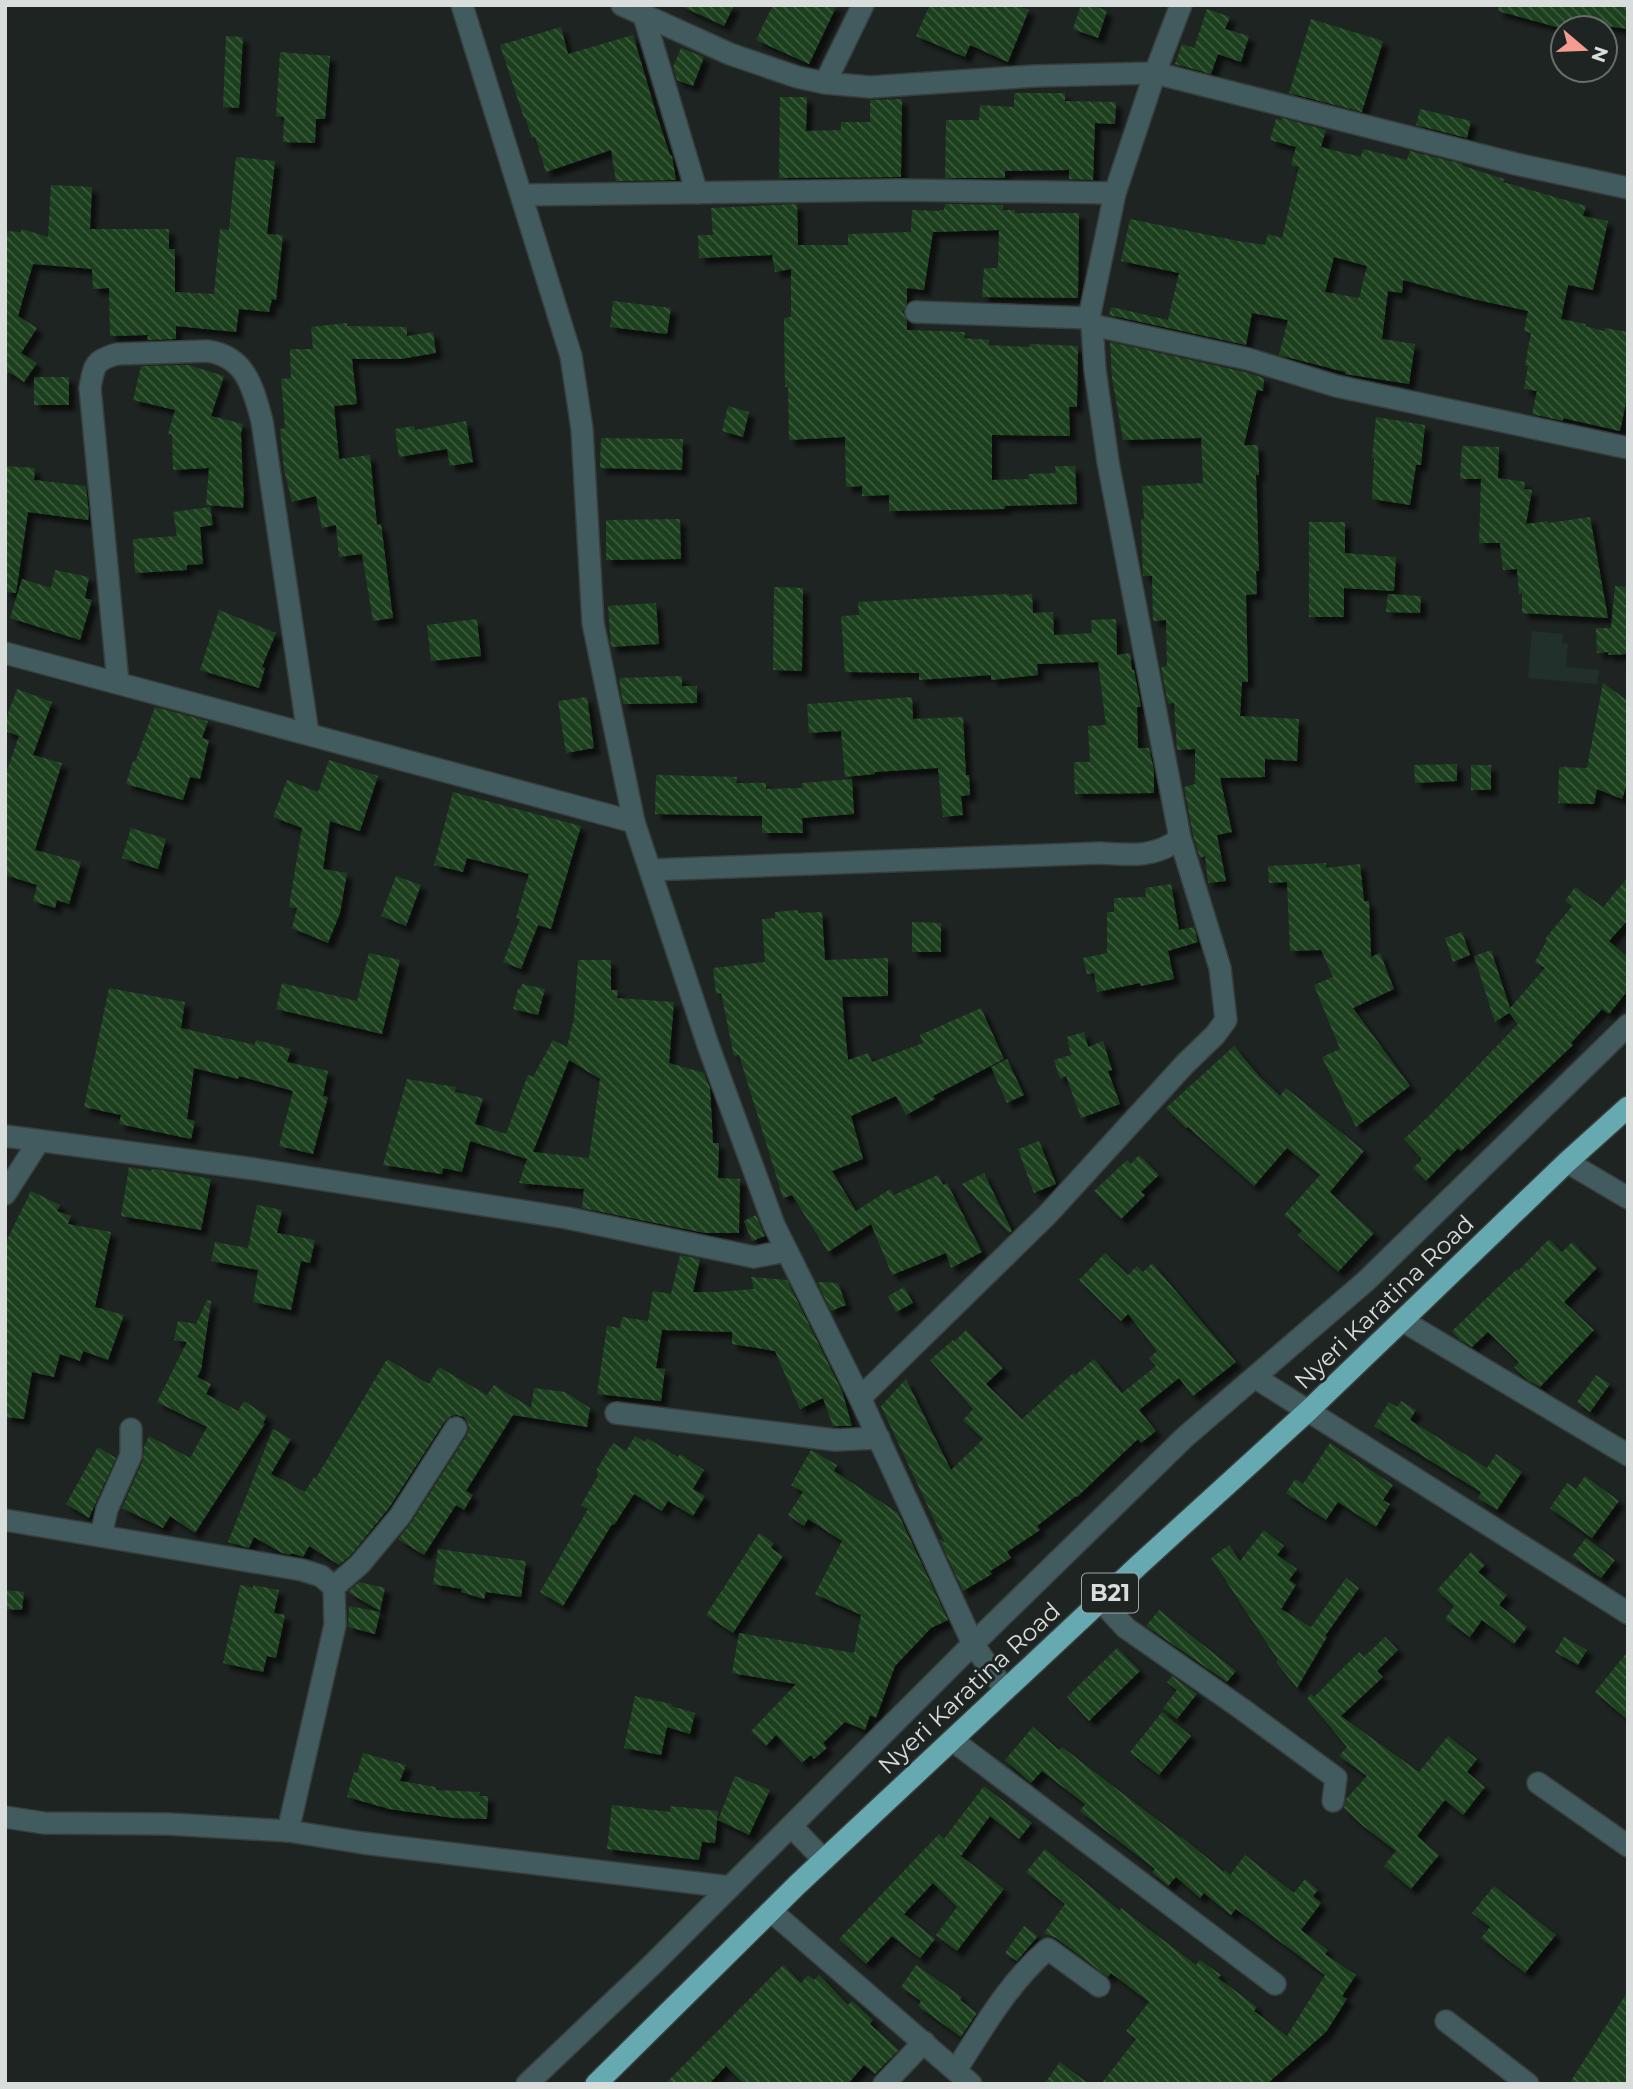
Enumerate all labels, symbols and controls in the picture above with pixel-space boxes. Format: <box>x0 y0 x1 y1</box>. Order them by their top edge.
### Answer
north arrow <box>1549 14 1619 84</box>
text: N <box>1586 43 1613 65</box>
street label: Nyeri Karatina Road <box>1288 1209 1480 1395</box>
road number: B21 <box>1082 1574 1138 1612</box>
street label: Nyeri Karatina Road <box>872 1596 1066 1780</box>

